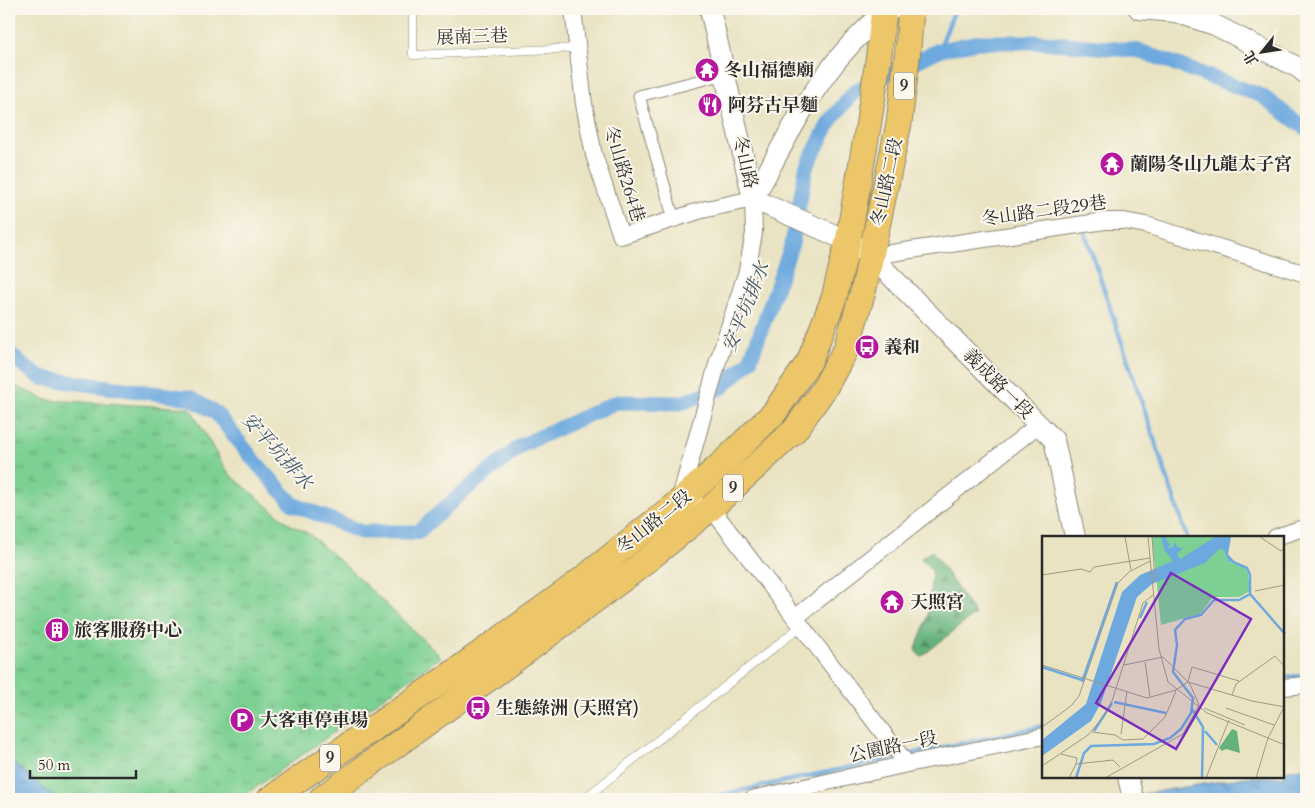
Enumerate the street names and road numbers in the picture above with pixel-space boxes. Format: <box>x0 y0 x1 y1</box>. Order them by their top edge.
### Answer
street label: 展南三巷 <box>436 23 508 51</box>
road number: 9 <box>894 72 914 100</box>
street label: 冬山路264巷 <box>597 123 651 225</box>
street label: 冬山路 <box>727 133 763 191</box>
street label: 冬山路二段 <box>865 135 909 229</box>
street label: 冬山路二段29巷 <box>980 190 1108 232</box>
street label: 義成路一段 <box>957 343 1039 425</box>
road number: 9 <box>723 474 743 502</box>
street label: 冬山路二段 <box>611 484 697 560</box>
street label: 公園路一段 <box>846 725 940 769</box>
road number: 9 <box>320 744 340 771</box>

